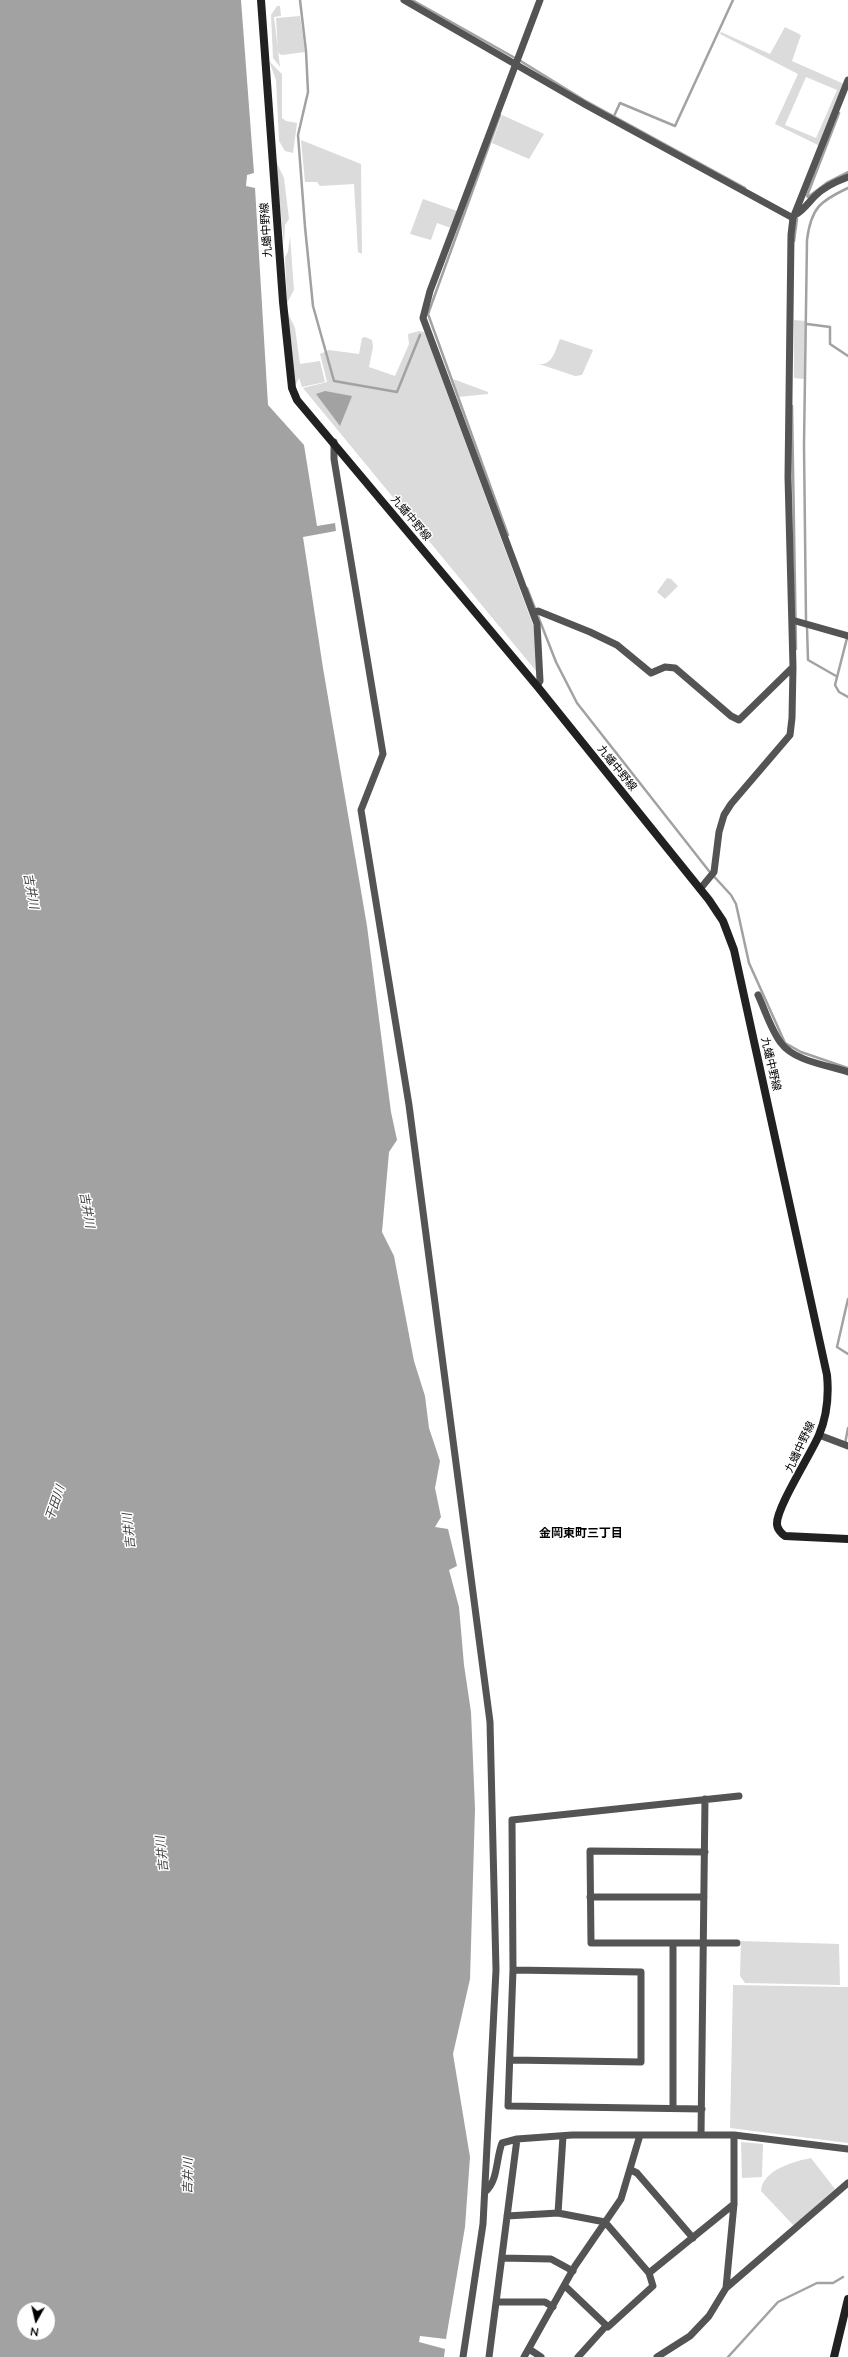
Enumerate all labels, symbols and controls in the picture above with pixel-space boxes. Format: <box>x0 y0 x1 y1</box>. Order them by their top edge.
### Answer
street label: 九蟠中野線 <box>257 202 275 258</box>
street label: 九蟠中野線 <box>388 493 434 543</box>
street label: 九蟠中野線 <box>595 742 639 794</box>
water label: 吉井川 <box>21 872 41 910</box>
street label: 九蟠中野線 <box>758 1036 784 1092</box>
water label: 吉井川 <box>77 1191 97 1229</box>
street label: 九蟠中野線 <box>782 1419 818 1475</box>
water label: 干田川 <box>42 1484 68 1522</box>
water label: 吉井川 <box>120 1512 138 1550</box>
district label: 金岡東町三丁目 <box>539 1526 623 1540</box>
water label: 吉井川 <box>153 1835 171 1873</box>
water label: 吉井川 <box>180 2158 196 2194</box>
north arrow <box>16 2301 56 2341</box>
text: N <box>29 2325 40 2339</box>

